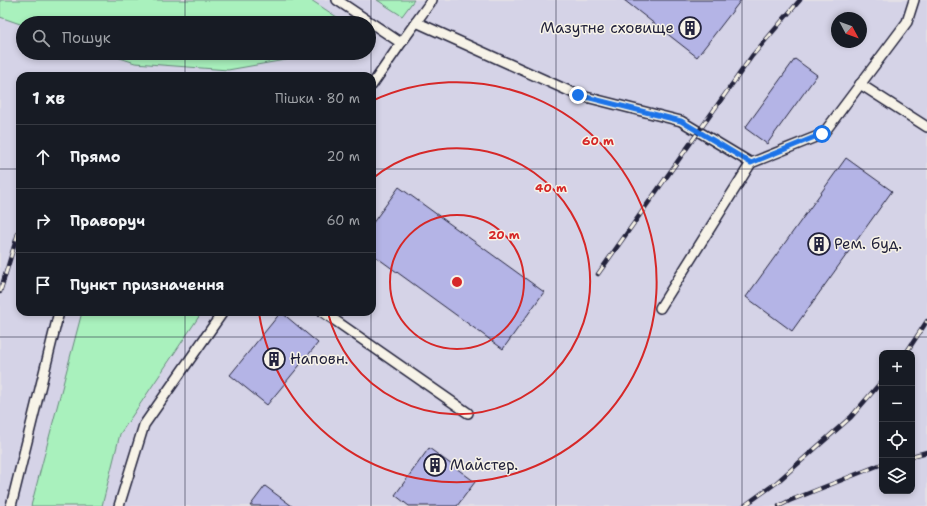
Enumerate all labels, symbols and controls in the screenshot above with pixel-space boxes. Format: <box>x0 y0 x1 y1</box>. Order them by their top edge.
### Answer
north arrow <box>831 12 867 48</box>
building icon: Мазутне сховище <box>677 15 703 41</box>
search box <box>16 16 376 60</box>
place label: Мазутне сховище <box>540 18 674 38</box>
icon: search <box>30 27 52 49</box>
text: Пошук <box>62 28 111 48</box>
route end <box>569 86 587 104</box>
text: 1 хв <box>32 87 65 109</box>
text: Пішки · 80 m <box>275 90 360 107</box>
route start <box>813 125 831 143</box>
text: 60 m <box>582 133 614 149</box>
icon: ahead <box>32 146 54 168</box>
text: Прямо <box>70 147 120 167</box>
text: 20 m <box>327 148 360 165</box>
text: 40 m <box>535 180 567 196</box>
icon: right <box>32 210 54 232</box>
text: Праворуч <box>70 211 145 231</box>
text: 60 m <box>327 212 360 229</box>
text: 20 m <box>488 227 520 243</box>
building icon: Рем. буд. <box>806 231 832 257</box>
place label: Рем. буд. <box>834 234 902 254</box>
icon: arrive <box>32 274 54 296</box>
text: Пункт призначення <box>70 275 225 295</box>
centre of rings <box>450 275 464 289</box>
building icon: Наповн. <box>261 346 287 372</box>
place label: Наповн. <box>290 349 348 369</box>
map controls <box>879 350 915 494</box>
button: + <box>879 350 915 386</box>
button: − <box>879 386 915 422</box>
button: locate <box>879 422 915 458</box>
building icon: Майстер. <box>422 452 448 478</box>
place label: Майстер. <box>450 455 518 475</box>
button: layers <box>879 458 915 494</box>

